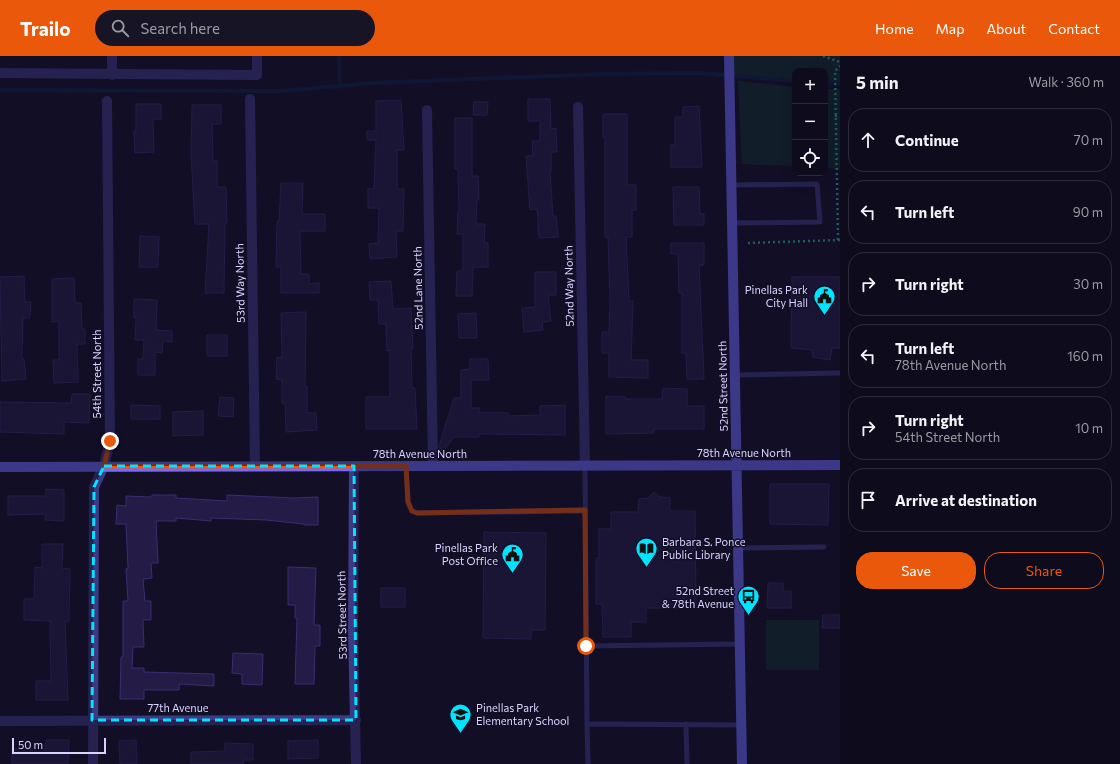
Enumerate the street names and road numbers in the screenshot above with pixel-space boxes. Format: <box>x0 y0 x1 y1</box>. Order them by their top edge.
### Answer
street label: 53rd Way North <box>232 243 247 323</box>
street label: 52nd Way North <box>561 245 576 327</box>
street label: 52nd Lane North <box>410 246 425 330</box>
street label: 54th Street North <box>90 329 103 419</box>
street label: 52nd Street North <box>715 341 730 431</box>
street label: 78th Avenue North <box>697 446 791 459</box>
street label: 78th Avenue North <box>373 447 467 460</box>
street label: 53rd Street North <box>334 571 349 659</box>
street label: 77th Avenue <box>147 701 209 714</box>

